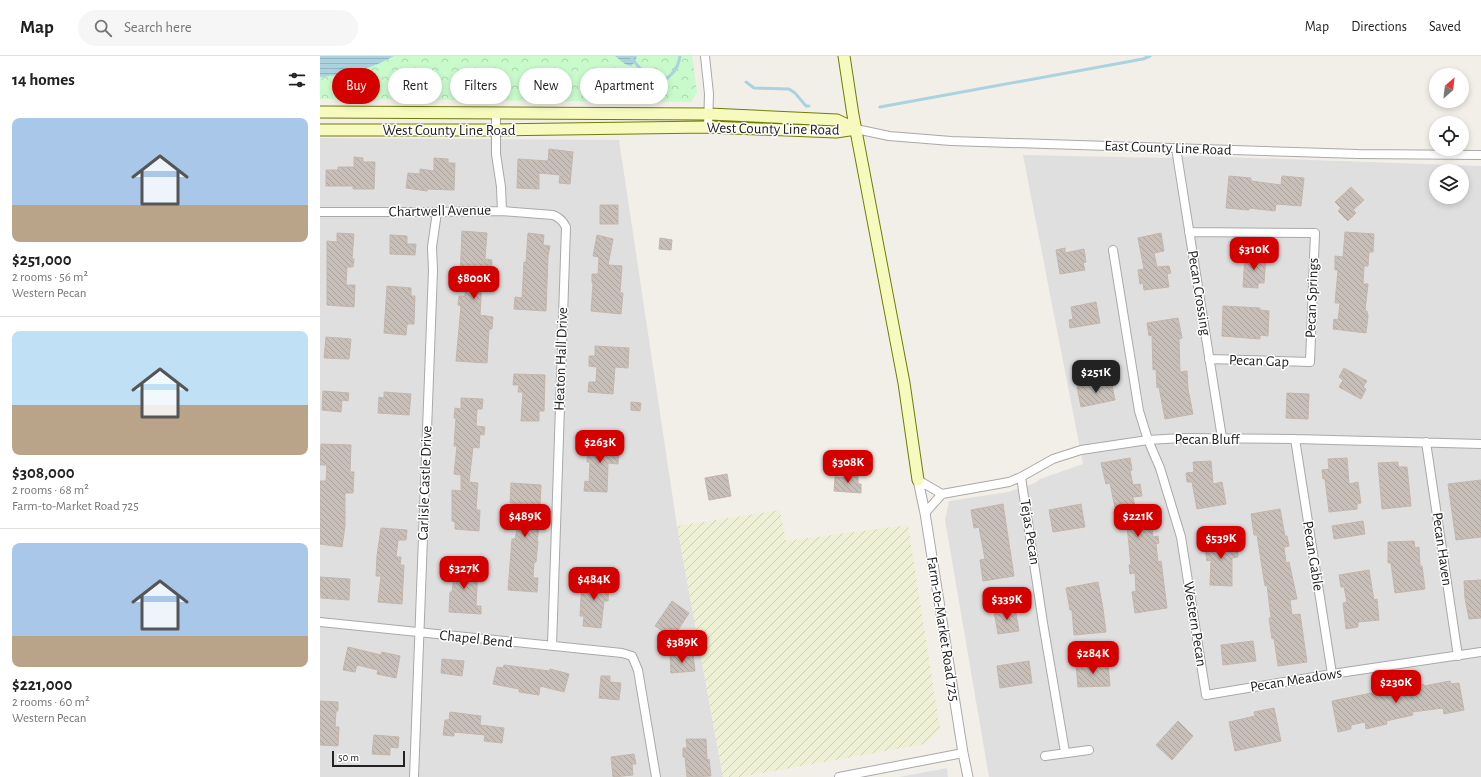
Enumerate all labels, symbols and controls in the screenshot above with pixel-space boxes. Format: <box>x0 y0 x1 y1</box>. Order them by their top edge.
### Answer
search box <box>78 10 358 46</box>
icon: search <box>92 17 114 39</box>
text: Map <box>20 18 54 37</box>
text: Search here <box>124 20 192 35</box>
text: Map <box>1305 20 1329 34</box>
text: Directions <box>1351 20 1407 34</box>
text: Saved <box>1429 20 1461 34</box>
chip: Buy <box>332 68 380 104</box>
chip: Rent <box>388 68 442 104</box>
chip: Filters <box>450 68 511 104</box>
chip: New <box>519 68 572 104</box>
chip: Apartment <box>580 68 668 104</box>
north arrow <box>1429 68 1469 108</box>
map controls <box>1429 68 1469 204</box>
icon: filters <box>286 69 308 91</box>
text: 14 homes <box>12 71 75 88</box>
button: locate <box>1429 116 1469 156</box>
street label: West County Line Road <box>706 120 840 138</box>
street label: West County Line Road <box>382 123 516 138</box>
street label: East County Line Road <box>1104 138 1232 158</box>
icon: home <box>124 144 196 216</box>
button: layers <box>1429 164 1469 204</box>
street label: Chartwell Avenue <box>389 203 491 219</box>
pin: $310K <box>1226 237 1282 271</box>
text: $310K <box>1239 243 1269 256</box>
street label: Pecan Crossing <box>1185 249 1213 337</box>
text: $251,000 <box>12 251 72 268</box>
street label: Pecan Springs <box>1303 258 1321 338</box>
pin: $800K <box>446 266 502 300</box>
text: 2 rooms · 56 m² <box>12 271 88 284</box>
text: $800K <box>457 272 491 285</box>
text: Western Pecan <box>12 287 87 300</box>
street label: Heaton Hall Drive <box>552 307 570 411</box>
street label: Pecan Gap <box>1229 352 1289 370</box>
icon: home <box>124 357 196 429</box>
pin: $251K <box>1068 360 1124 394</box>
text: $251K <box>1081 366 1111 379</box>
street label: Carlisle Castle Drive <box>416 425 435 541</box>
pin: $263K <box>572 430 628 464</box>
street label: Pecan Bluff <box>1174 432 1241 447</box>
text: $263K <box>584 436 616 449</box>
pin: $308K <box>820 450 876 484</box>
text: $308K <box>832 456 864 469</box>
text: $308,000 <box>12 464 75 481</box>
text: 2 rooms · 68 m² <box>12 484 89 497</box>
street label: Tejas Pecan <box>1017 498 1043 566</box>
text: Farm-to-Market Road 725 <box>12 500 139 513</box>
pin: $489K <box>497 504 553 538</box>
pin: $221K <box>1110 504 1166 538</box>
text: $489K <box>509 510 541 523</box>
text: $221K <box>1123 510 1153 523</box>
street label: Pecan Haven <box>1429 511 1455 587</box>
street label: Pecan Gable <box>1300 520 1326 592</box>
pin: $539K <box>1193 526 1249 560</box>
text: $539K <box>1206 532 1236 545</box>
pin: $327K <box>436 556 492 590</box>
street label: Farm-to-Market Road 725 <box>924 556 962 702</box>
text: $327K <box>449 562 479 575</box>
pin: $484K <box>566 567 622 601</box>
icon: home <box>124 569 196 641</box>
text: $484K <box>578 573 610 586</box>
street label: Western Pecan <box>1181 580 1209 668</box>
pin: $339K <box>979 587 1035 621</box>
text: $339K <box>992 593 1022 606</box>
street label: Chapel Bend <box>439 628 514 650</box>
pin: $389K <box>654 630 710 664</box>
text: $389K <box>666 636 698 649</box>
pin: $284K <box>1065 641 1121 675</box>
text: $284K <box>1077 647 1109 660</box>
street label: Pecan Meadows <box>1249 665 1343 695</box>
pin: $230K <box>1368 670 1424 704</box>
text: $221,000 <box>12 676 72 693</box>
text: $230K <box>1380 676 1412 689</box>
text: 2 rooms · 60 m² <box>12 696 89 709</box>
text: Western Pecan <box>12 712 87 725</box>
scale bar <box>332 749 405 768</box>
text: 50 m <box>338 752 359 763</box>

